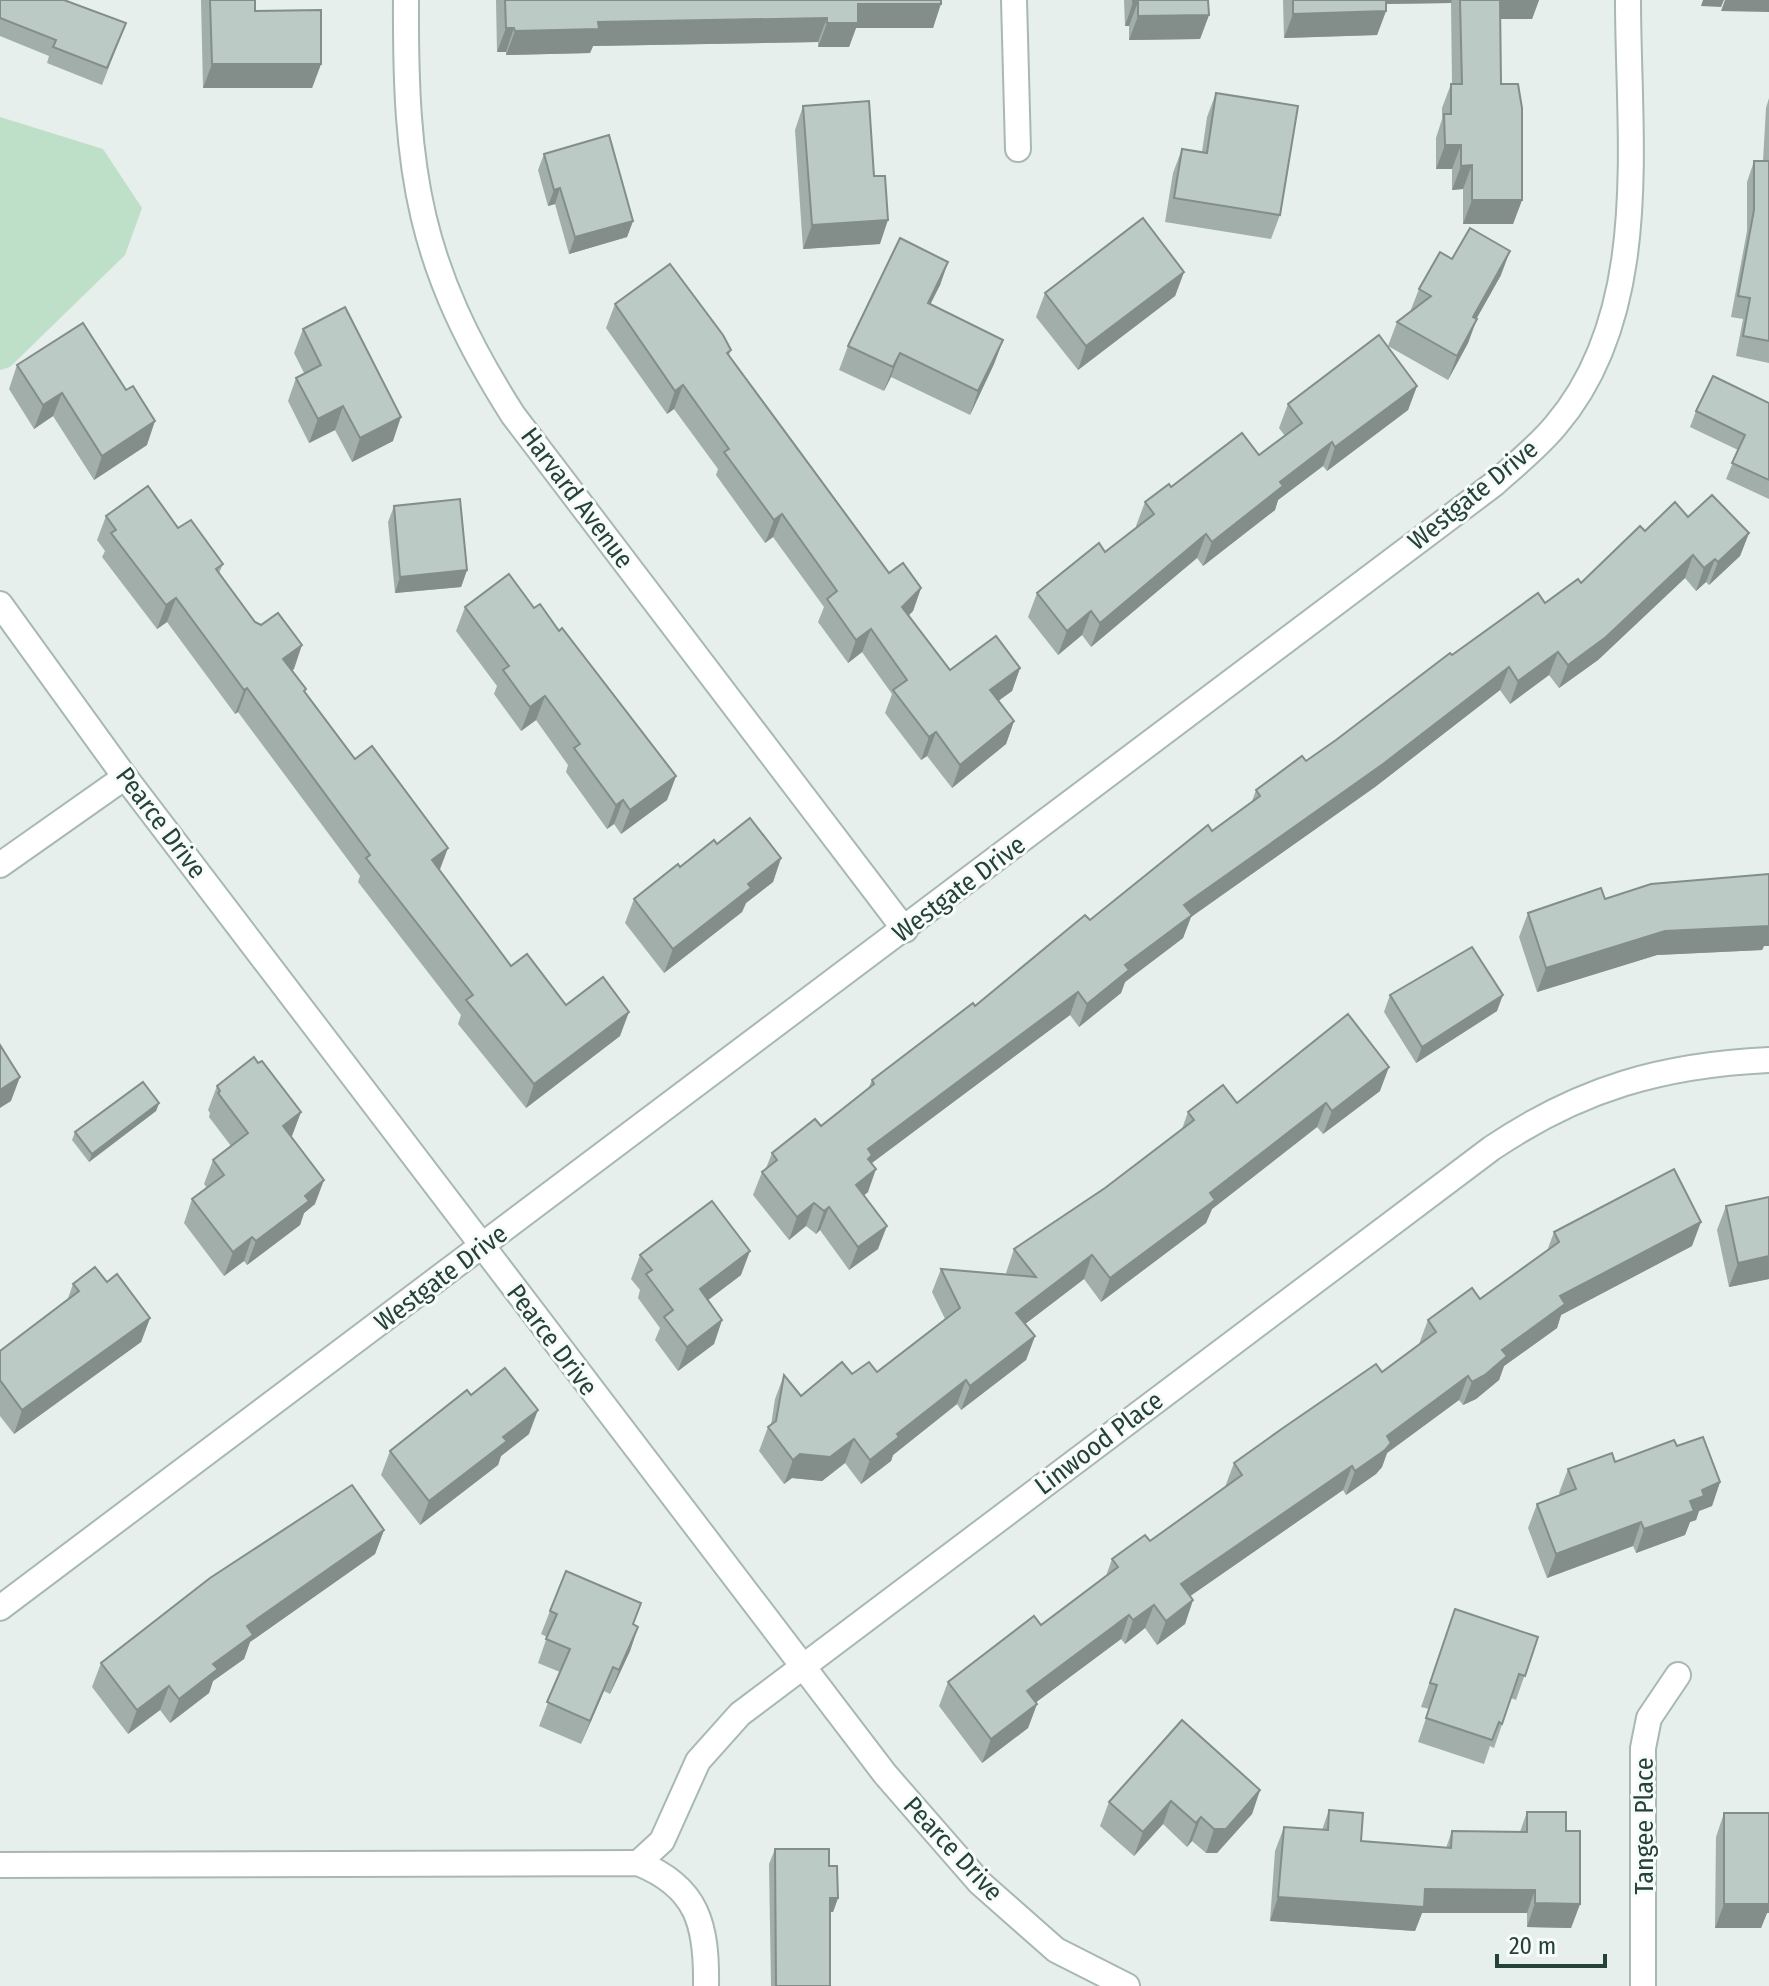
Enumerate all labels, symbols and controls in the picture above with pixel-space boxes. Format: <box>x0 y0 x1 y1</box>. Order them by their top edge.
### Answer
street label: Harvard Avenue <box>514 422 640 574</box>
street label: Westgate Drive <box>1402 433 1544 557</box>
street label: Pearce Drive <box>109 761 213 885</box>
street label: Westgate Drive <box>887 829 1031 949</box>
street label: Westgate Drive <box>369 1218 513 1338</box>
street label: Pearce Drive <box>500 1278 604 1402</box>
street label: Linwood Place <box>1029 1385 1169 1501</box>
street label: Tangee Place <box>1629 1757 1660 1895</box>
street label: Pearce Drive <box>897 1790 1009 1908</box>
scale bar <box>1497 1918 1605 1968</box>
text: 20 m <box>1509 1932 1556 1960</box>

